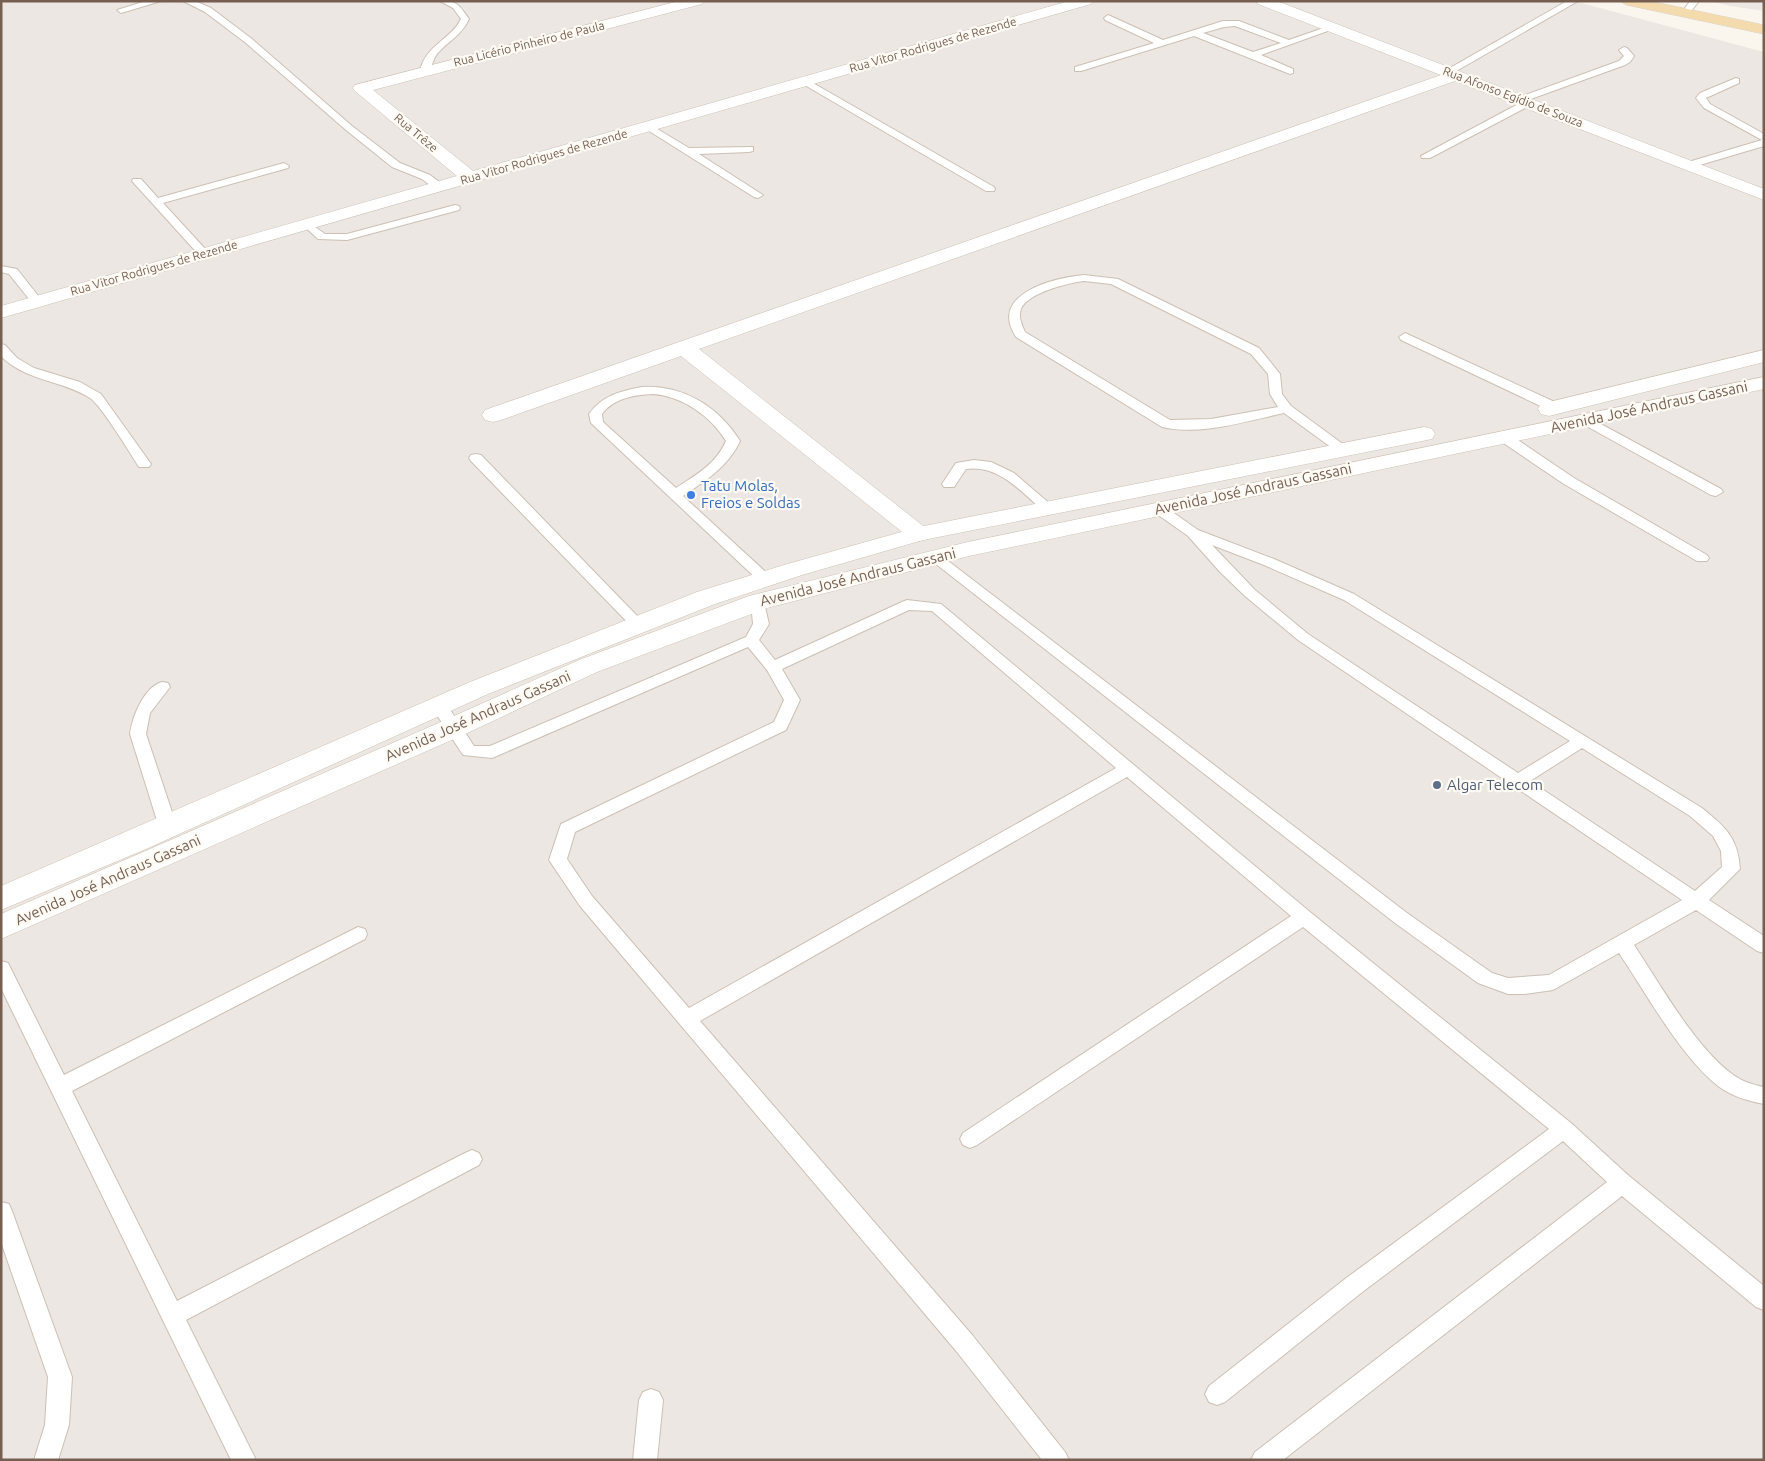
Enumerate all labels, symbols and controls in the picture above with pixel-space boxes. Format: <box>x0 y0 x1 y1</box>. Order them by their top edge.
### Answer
street label: Rua Vitor Rodrigues de Rezende <box>848 14 1018 75</box>
street label: Rua Licério Pinheiro de Paula <box>452 18 606 69</box>
street label: Rua Afonso Egídio de Souza <box>1441 64 1585 129</box>
street label: Rua Trêze <box>392 111 441 155</box>
street label: Rua Vitor Rodrigues de Rezende <box>459 126 629 187</box>
street label: Rua Vitor Rodrigues de Rezende <box>69 237 239 298</box>
street label: Avenida José Andraus Gassani <box>1549 377 1749 436</box>
street label: Avenida José Andraus Gassani <box>1153 459 1353 518</box>
place label: Tatu Molas, Freios e Soldas <box>701 477 800 511</box>
marker: Tatu Molas, Freios e Soldas <box>685 489 697 501</box>
street label: Avenida José Andraus Gassani <box>758 544 958 609</box>
street label: Avenida José Andraus Gassani <box>382 667 573 764</box>
place label: Algar Telecom <box>1447 776 1543 793</box>
marker: Algar Telecom <box>1431 779 1443 791</box>
street label: Avenida José Andraus Gassani <box>12 831 203 928</box>

